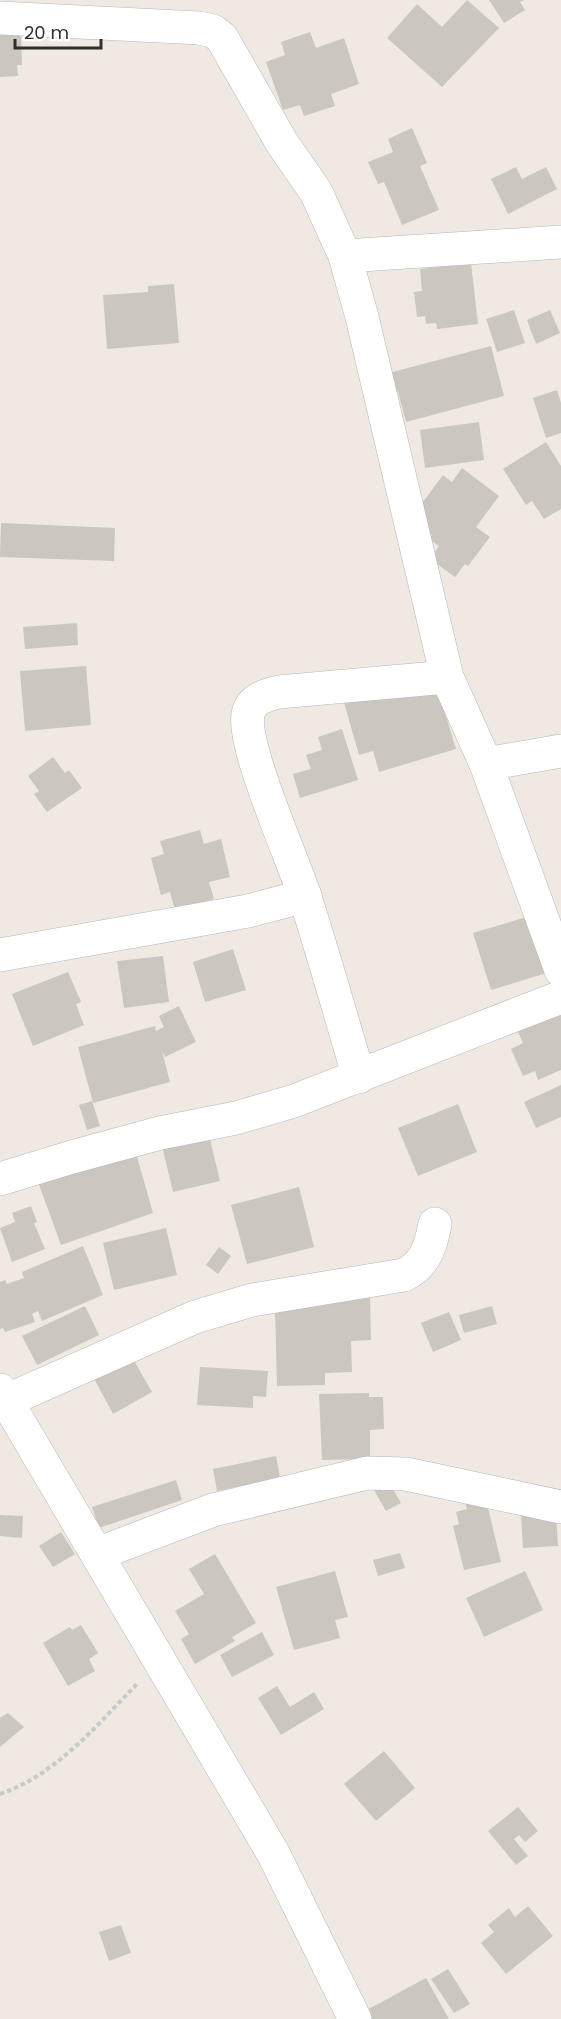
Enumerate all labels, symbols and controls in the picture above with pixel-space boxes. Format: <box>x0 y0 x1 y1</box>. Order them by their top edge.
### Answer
scale bar <box>15 12 100 50</box>
text: 20 m <box>24 20 69 45</box>

